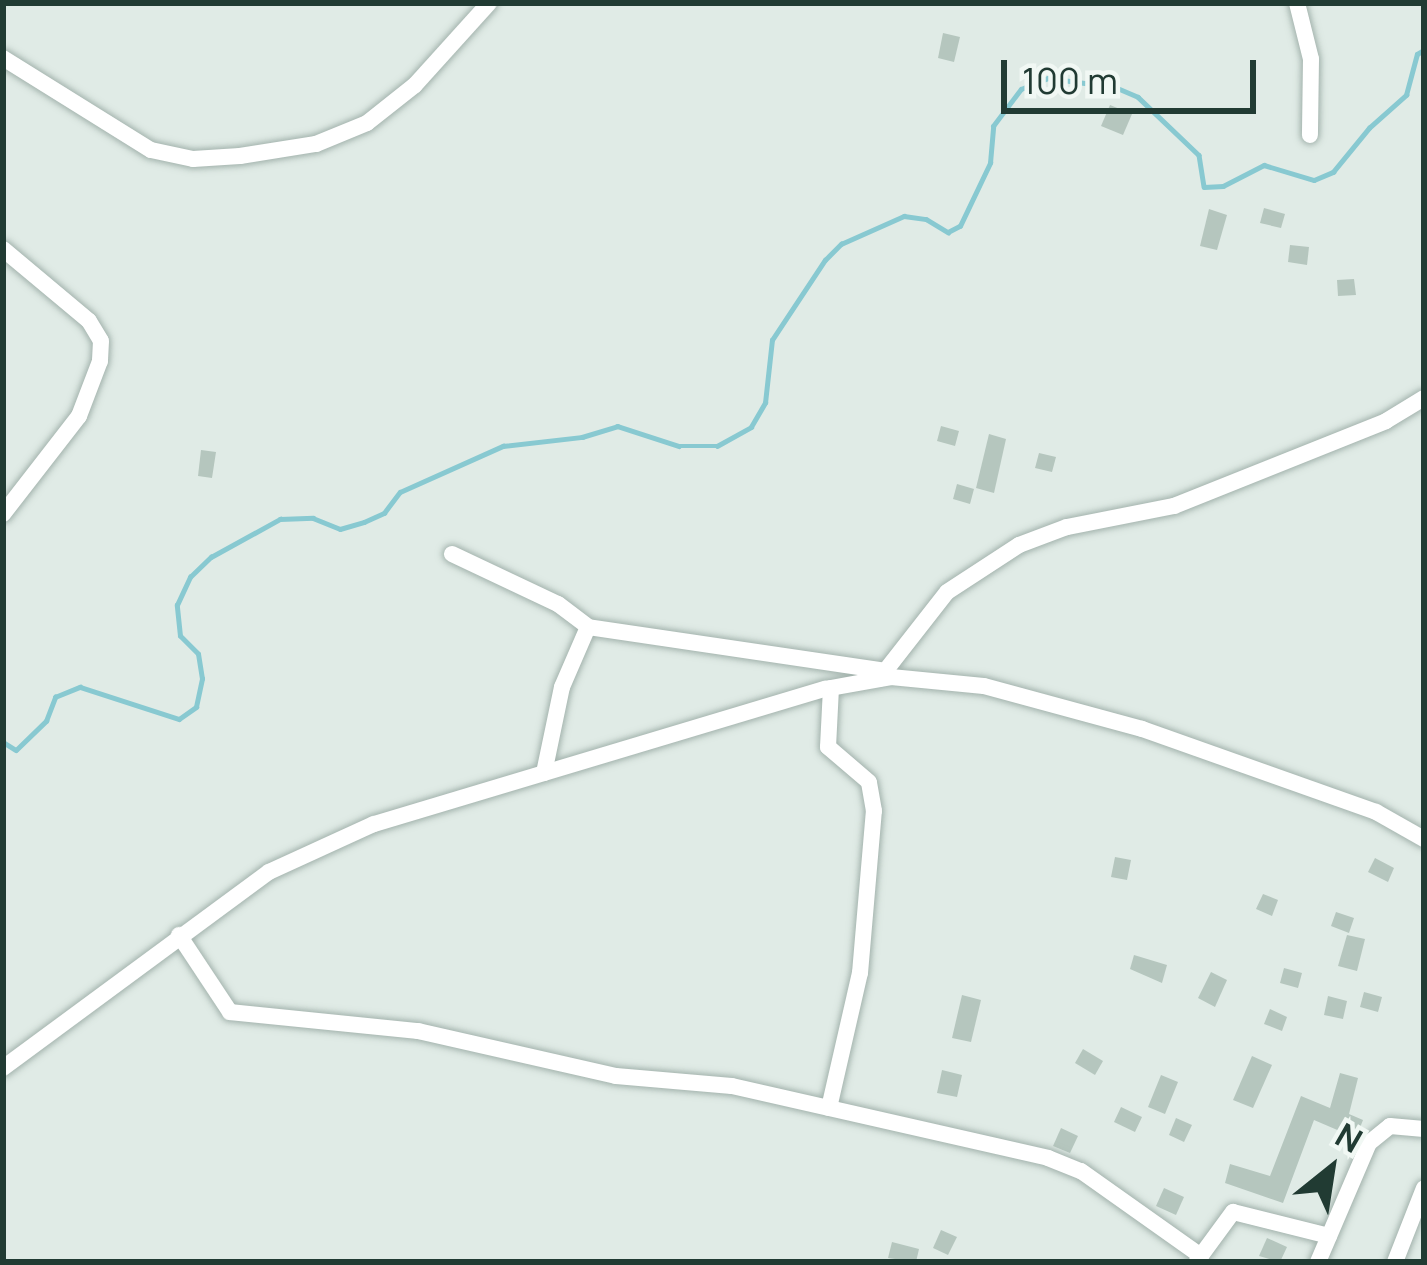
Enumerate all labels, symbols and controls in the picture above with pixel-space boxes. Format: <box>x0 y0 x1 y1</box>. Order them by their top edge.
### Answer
scale bar <box>1007 36 1262 110</box>
text: 100 m <box>1022 56 1118 105</box>
north arrow <box>1271 1109 1391 1229</box>
text: N <box>1328 1112 1371 1163</box>

